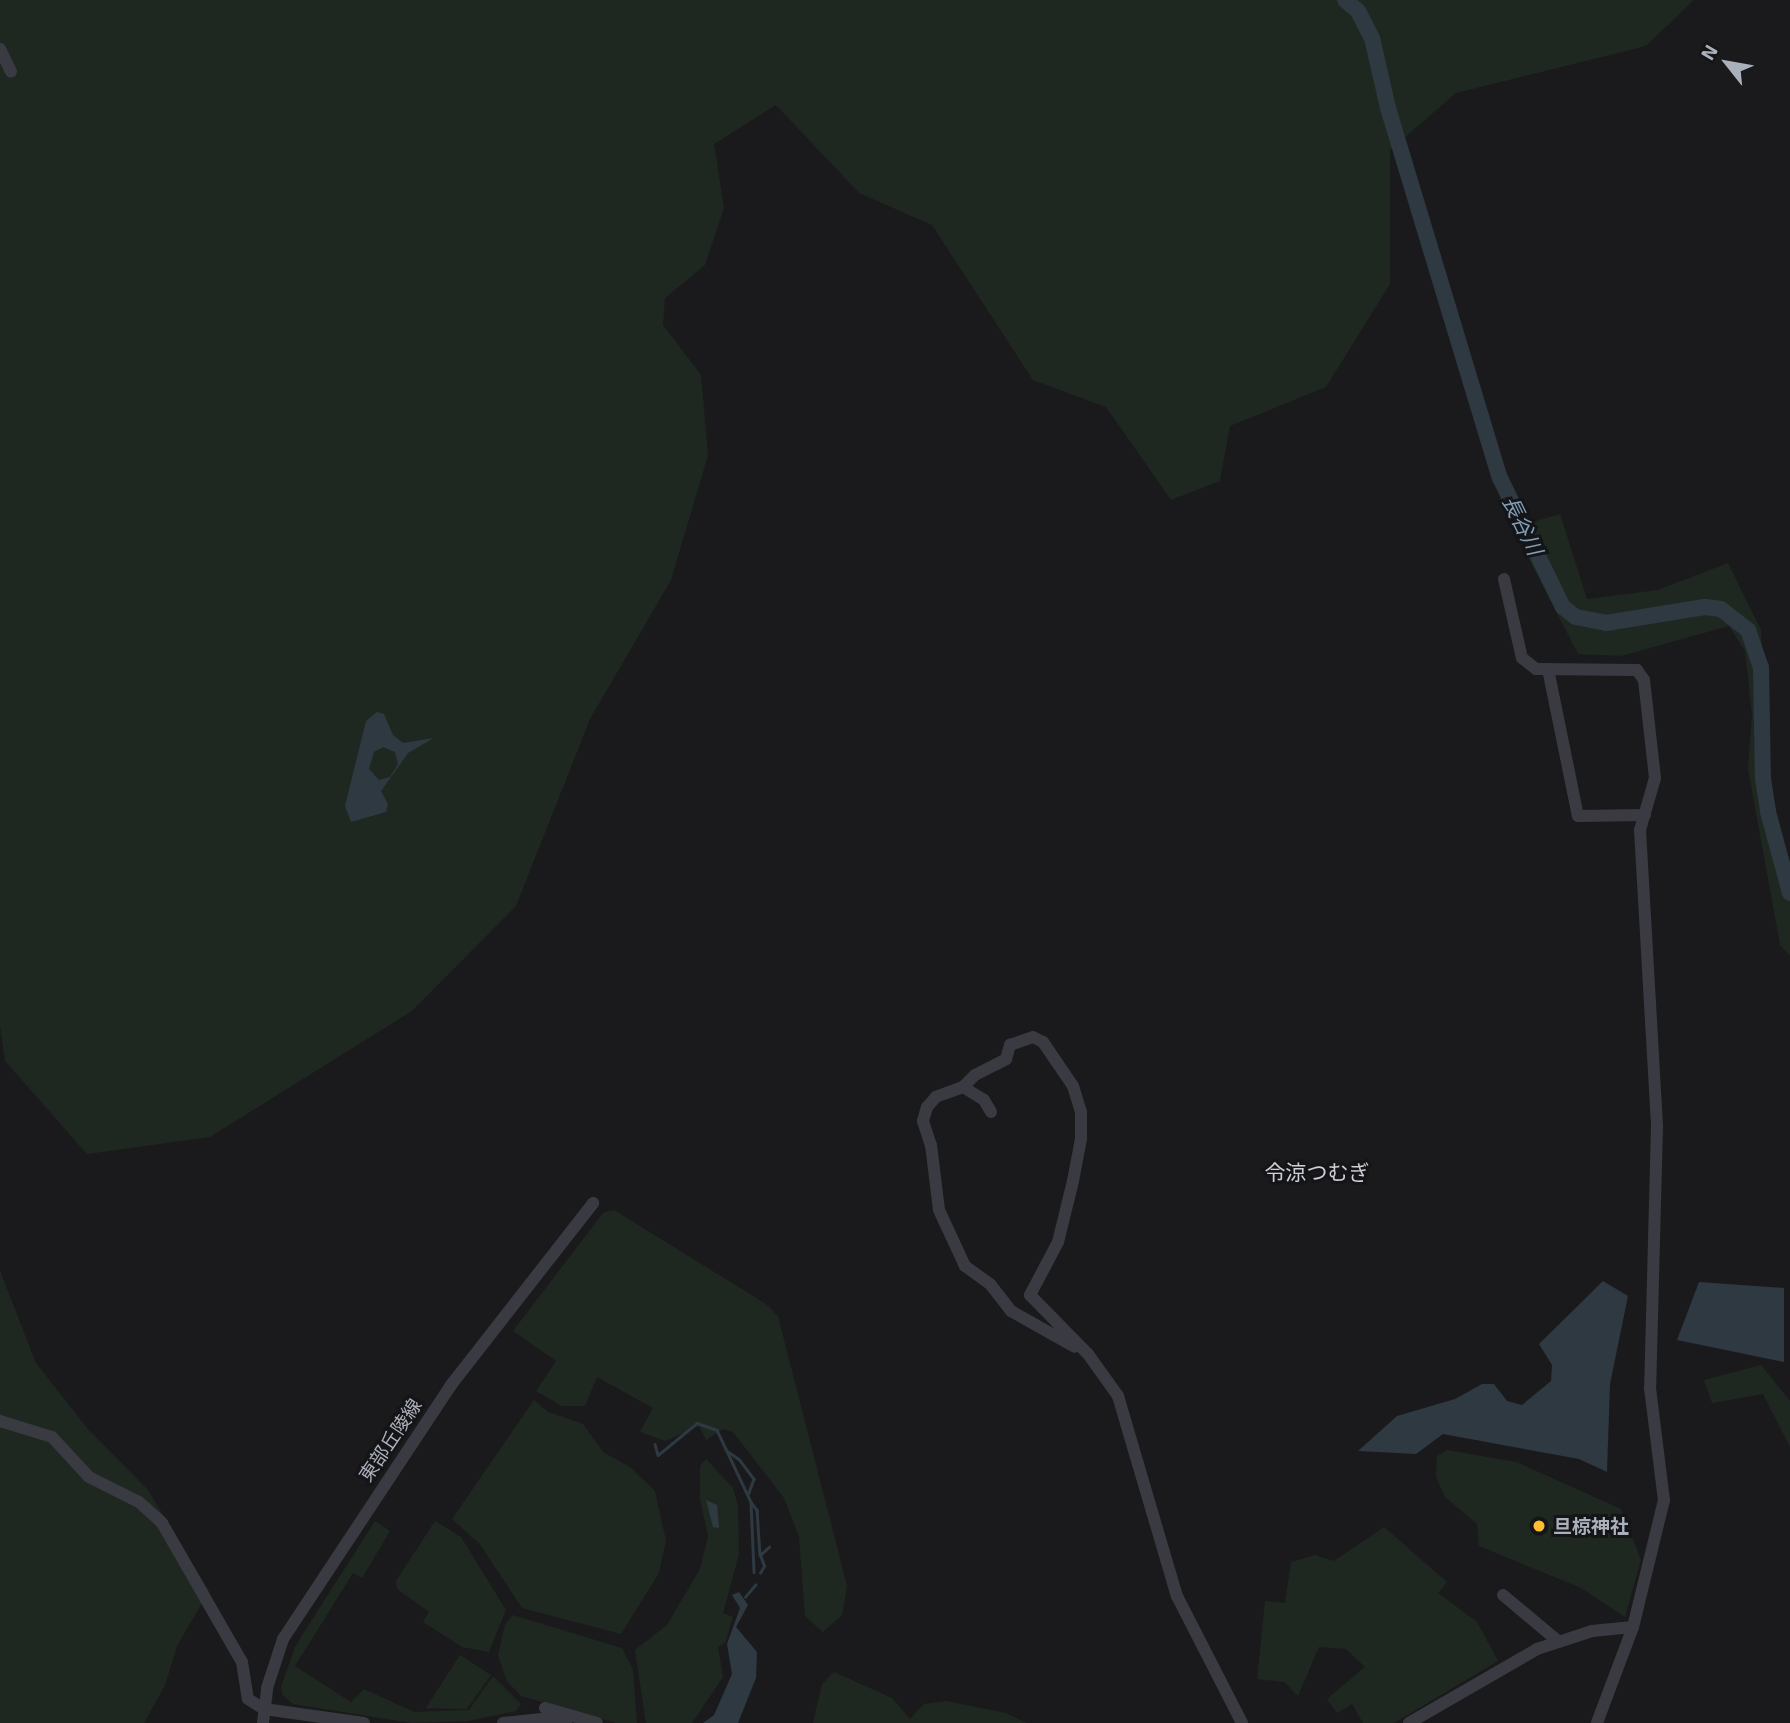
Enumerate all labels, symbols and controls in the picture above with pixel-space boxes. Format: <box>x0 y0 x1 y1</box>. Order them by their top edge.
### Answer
north arrow <box>1692 28 1762 98</box>
text: N <box>1695 40 1722 64</box>
water label: 長谷川 <box>1498 491 1548 559</box>
district label: 令涼つむぎ <box>1265 1159 1369 1185</box>
street label: 東部丘陵線 <box>354 1394 426 1486</box>
place label: 旦椋神社 <box>1553 1515 1629 1537</box>
marker: 旦椋神社 <box>1531 1518 1547 1534</box>

